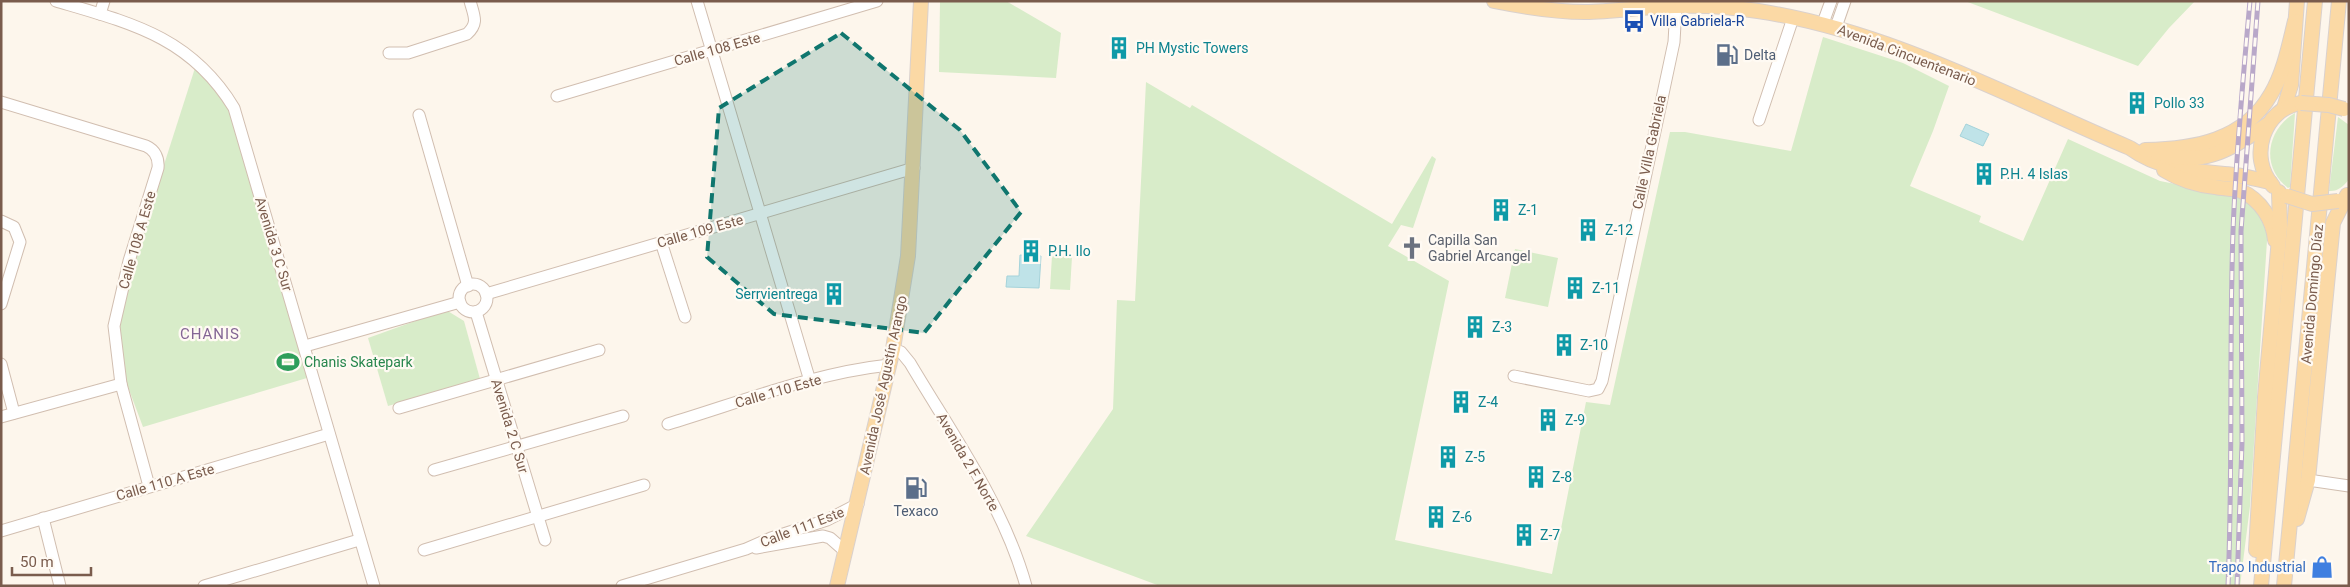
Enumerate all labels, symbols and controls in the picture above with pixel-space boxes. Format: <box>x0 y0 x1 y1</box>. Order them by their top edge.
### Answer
bus stop icon: Villa Gabriela-R <box>1621 8 1647 34</box>
place label: Villa Gabriela-R <box>1650 13 1745 29</box>
street label: Avenida Cincuentenario <box>1836 21 1978 89</box>
street label: Calle 108 Este <box>672 29 762 69</box>
building icon: PH Mystic Towers <box>1106 35 1132 61</box>
place label: PH Mystic Towers <box>1136 40 1248 56</box>
fuel station icon: Delta <box>1714 42 1740 68</box>
place label: Delta <box>1744 47 1776 63</box>
building icon: Pollo 33 <box>2124 90 2150 116</box>
street label: Calle Villa Gabriela <box>1629 93 1669 211</box>
place label: Pollo 33 <box>2154 95 2205 111</box>
building icon: P.H. 4 Islas <box>1971 161 1997 187</box>
place label: P.H. 4 Islas <box>2000 166 2068 182</box>
street label: Calle 108 A Este <box>115 189 159 291</box>
street label: Avenida 3 C Sur <box>252 195 296 293</box>
building icon: Z-1 <box>1488 197 1514 223</box>
place label: Z-1 <box>1518 202 1538 218</box>
street label: Calle 109 Este <box>655 211 745 251</box>
building icon: Z-12 <box>1575 217 1601 243</box>
place label: Z-12 <box>1605 222 1633 238</box>
street label: Avenida Domingo Díaz <box>2298 223 2326 365</box>
place label: Capilla San Gabriel Arcangel <box>1428 232 1531 264</box>
church icon: Capilla San Gabriel Arcangel <box>1399 235 1425 261</box>
building icon: P.H. Ilo <box>1018 238 1044 264</box>
place label: P.H. Ilo <box>1048 243 1091 259</box>
building icon: Z-11 <box>1562 275 1588 301</box>
place label: Z-11 <box>1592 280 1620 296</box>
building icon: Serrvientrega <box>821 281 847 307</box>
place label: Serrvientrega <box>735 286 818 302</box>
street label: Avenida José Agustín Arango <box>856 294 910 476</box>
building icon: Z-3 <box>1462 314 1488 340</box>
place label: Z-3 <box>1492 319 1512 335</box>
district label: CHANIS <box>180 325 240 343</box>
building icon: Z-10 <box>1551 332 1577 358</box>
place label: Z-10 <box>1580 337 1608 353</box>
sports icon: Chanis Skatepark <box>275 349 301 375</box>
place label: Chanis Skatepark <box>304 354 414 370</box>
street label: Calle 110 Este <box>733 371 823 411</box>
street label: Avenida 2 C Sur <box>488 377 532 475</box>
building icon: Z-4 <box>1448 389 1474 415</box>
place label: Z-4 <box>1478 394 1498 410</box>
building icon: Z-9 <box>1535 407 1561 433</box>
street label: Avenida 2 F Norte <box>933 410 1003 514</box>
place label: Z-9 <box>1565 412 1585 428</box>
building icon: Z-5 <box>1435 444 1461 470</box>
place label: Z-5 <box>1465 449 1485 465</box>
street label: Calle 110 A Este <box>114 460 216 504</box>
building icon: Z-8 <box>1523 464 1549 490</box>
place label: Z-8 <box>1552 469 1572 485</box>
fuel station icon: Texaco <box>903 475 929 501</box>
place label: Texaco <box>894 503 938 519</box>
street label: Calle 111 Este <box>758 504 846 550</box>
building icon: Z-6 <box>1423 504 1449 530</box>
place label: Z-6 <box>1452 509 1472 525</box>
building icon: Z-7 <box>1511 522 1537 548</box>
place label: Z-7 <box>1540 527 1560 543</box>
scale bar <box>12 544 91 576</box>
text: 50 m <box>20 553 54 571</box>
shop icon: Trapo Industrial <box>2309 554 2335 580</box>
place label: Trapo Industrial <box>2209 559 2306 575</box>

